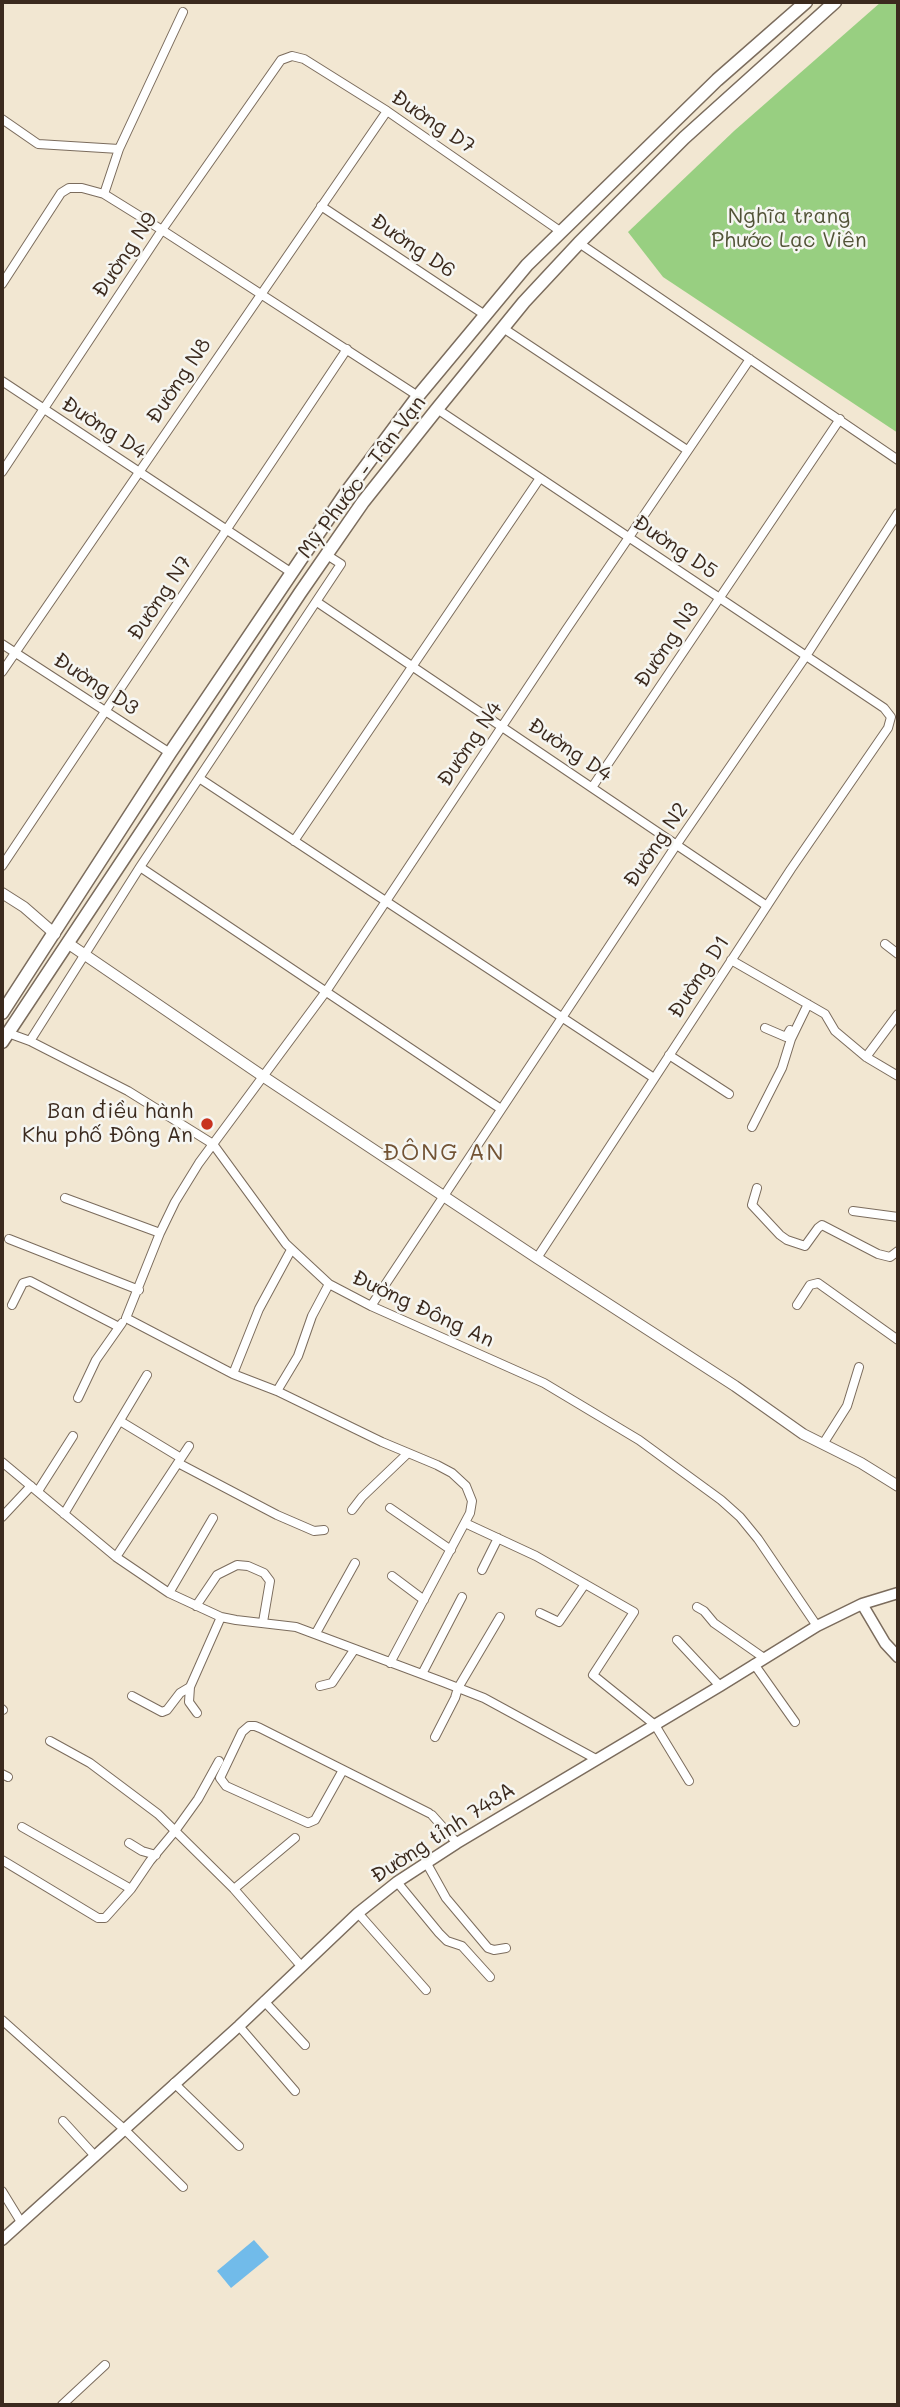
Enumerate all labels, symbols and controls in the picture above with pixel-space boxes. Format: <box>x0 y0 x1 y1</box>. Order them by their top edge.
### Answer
street label: Đường D7 <box>386 85 480 159</box>
park label: Nghĩa trang Phước Lạc Viên <box>711 204 867 254</box>
street label: Đường N9 <box>87 208 163 302</box>
street label: Đường D6 <box>366 209 460 283</box>
street label: Đường N8 <box>141 333 217 429</box>
street label: Đường D4 <box>57 391 151 465</box>
street label: Mỹ Phước - Tân Vạn <box>293 391 431 563</box>
street label: Đường D5 <box>628 510 722 584</box>
street label: Đường N7 <box>122 551 198 645</box>
street label: Đường N3 <box>629 598 705 692</box>
street label: Đường D3 <box>49 647 143 721</box>
street label: Đường N4 <box>432 697 508 791</box>
street label: Đường D4 <box>523 713 617 787</box>
street label: Đường N2 <box>618 798 694 892</box>
street label: Đường D1 <box>663 931 735 1023</box>
place label: Ban điều hành Khu phố Đông An <box>22 1099 193 1149</box>
marker: Ban điều hành Khu phố Đông An <box>199 1116 215 1132</box>
district label: ĐÔNG AN <box>383 1139 505 1167</box>
street label: Đường Đông An <box>348 1265 498 1353</box>
street label: Đường tỉnh 743A <box>366 1777 520 1889</box>

